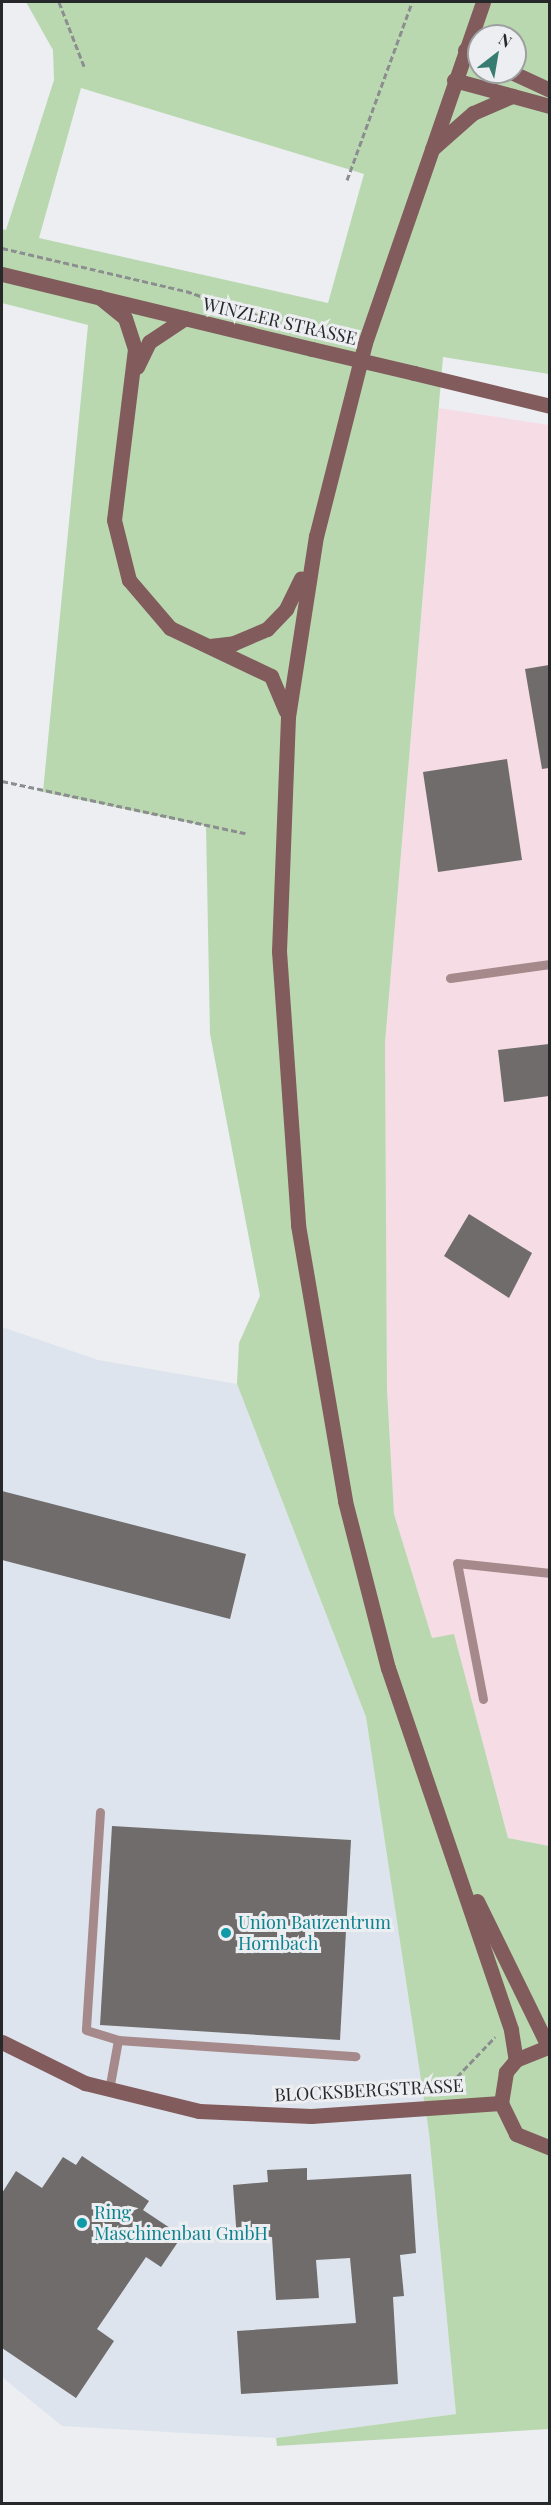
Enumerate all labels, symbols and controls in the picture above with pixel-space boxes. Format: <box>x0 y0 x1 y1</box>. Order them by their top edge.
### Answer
north arrow <box>467 24 527 84</box>
text: N <box>495 28 516 52</box>
street label: WINZLER STRASSE <box>201 293 359 349</box>
place label: Union Bauzentrum Hornbach <box>238 1912 391 1954</box>
marker: Union Bauzentrum Hornbach <box>219 1926 233 1940</box>
street label: BLOCKSBERGSTRASSE <box>274 2074 464 2106</box>
place label: Ring Maschinenbau GmbH <box>94 2202 268 2244</box>
marker: Ring Maschinenbau GmbH <box>75 2216 89 2230</box>

